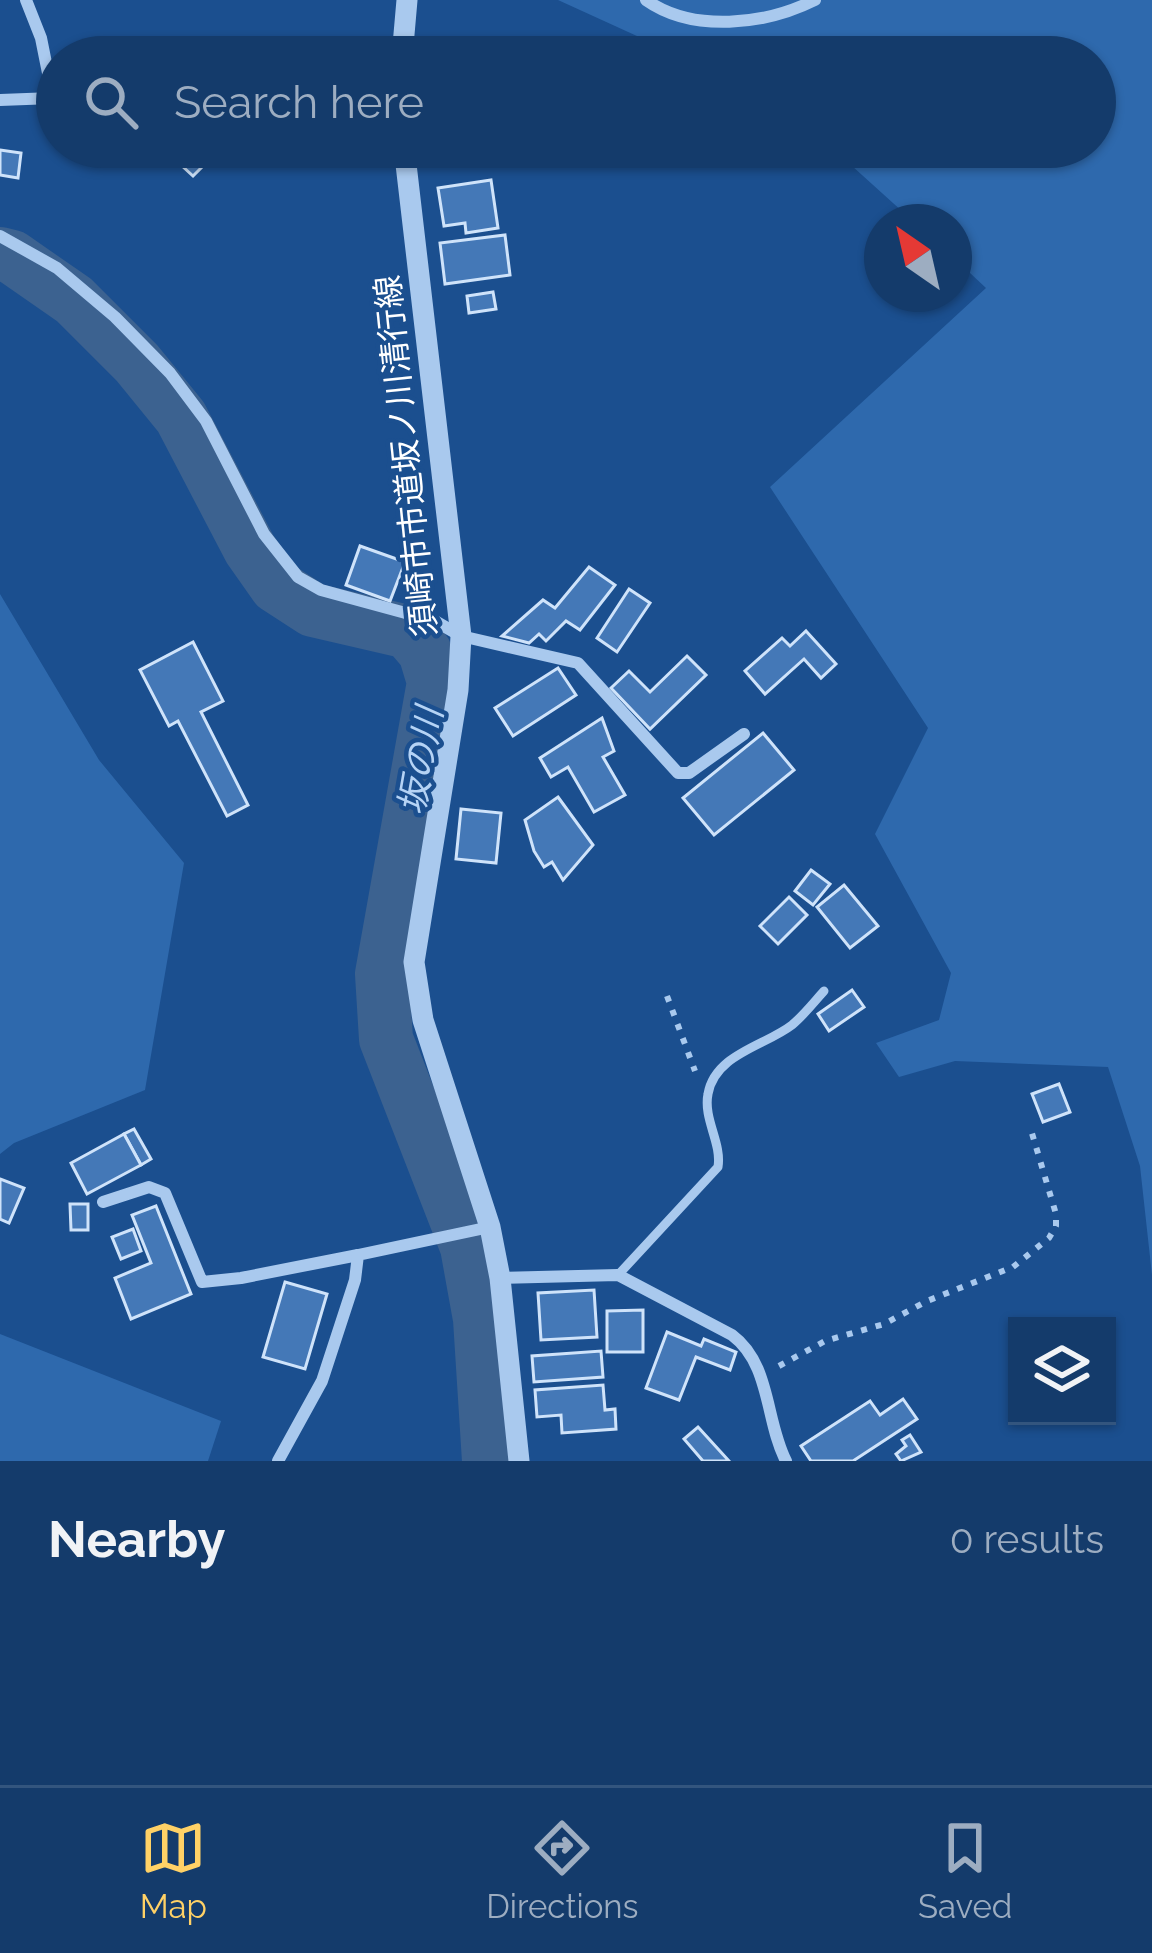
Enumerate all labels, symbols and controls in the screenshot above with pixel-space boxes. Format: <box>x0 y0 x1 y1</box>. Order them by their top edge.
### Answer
search box <box>36 36 1116 168</box>
icon: search <box>78 69 144 135</box>
text: Search here <box>174 76 424 129</box>
north arrow <box>864 204 972 312</box>
street label: 須崎市市道坂ノ川清行線 <box>368 273 444 639</box>
water label: 坂の川 <box>390 700 451 818</box>
map controls <box>1008 1317 1116 1425</box>
button: layers <box>1008 1317 1116 1425</box>
text: Nearby <box>48 1509 225 1569</box>
text: 0 results <box>950 1516 1104 1562</box>
tab: Map <box>140 1815 207 1926</box>
tab: Directions <box>486 1815 639 1926</box>
tab: Saved <box>918 1815 1012 1926</box>

